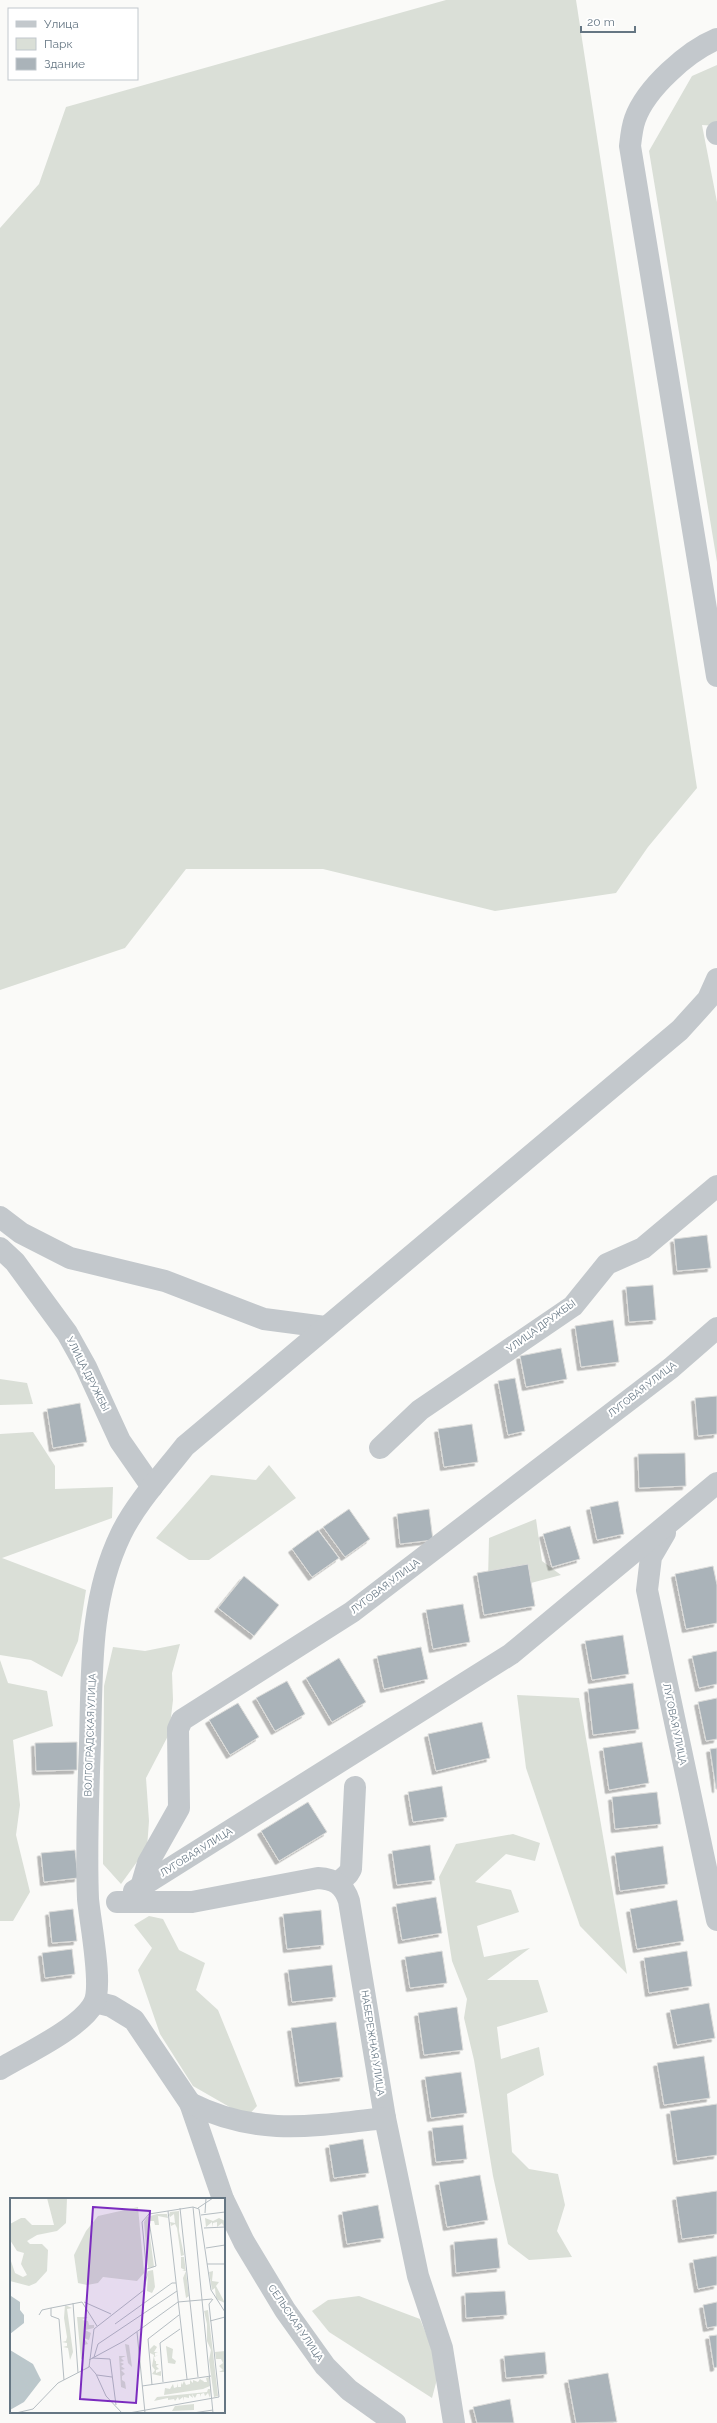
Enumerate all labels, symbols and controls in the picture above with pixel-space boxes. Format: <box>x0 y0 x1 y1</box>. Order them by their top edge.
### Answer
legend <box>8 8 138 80</box>
scale bar <box>581 8 635 34</box>
text: 20 m <box>587 15 615 29</box>
text: Улица <box>44 17 79 31</box>
text: Парк <box>44 37 73 51</box>
text: Здание <box>44 57 85 71</box>
street label: УЛИЦА ДРУЖБЫ <box>505 1297 577 1355</box>
street label: УЛИЦА ДРУЖБЫ <box>64 1335 112 1413</box>
street label: ЛУГОВАЯ УЛИЦА <box>606 1359 678 1419</box>
street label: ЛУГОВАЯ УЛИЦА <box>348 1556 422 1615</box>
street label: ВОЛГОГРАДСКАЯ УЛИЦА <box>82 1673 98 1797</box>
street label: ЛУГОВАЯ УЛИЦА <box>661 1682 689 1766</box>
street label: ЛУГОВАЯ УЛИЦА <box>158 1825 234 1879</box>
street label: НАБЕРЕЖНАЯ УЛИЦА <box>359 1989 387 2097</box>
inset map <box>10 2198 225 2413</box>
street label: СЕЛЬСКАЯ УЛИЦА <box>266 2282 326 2364</box>

